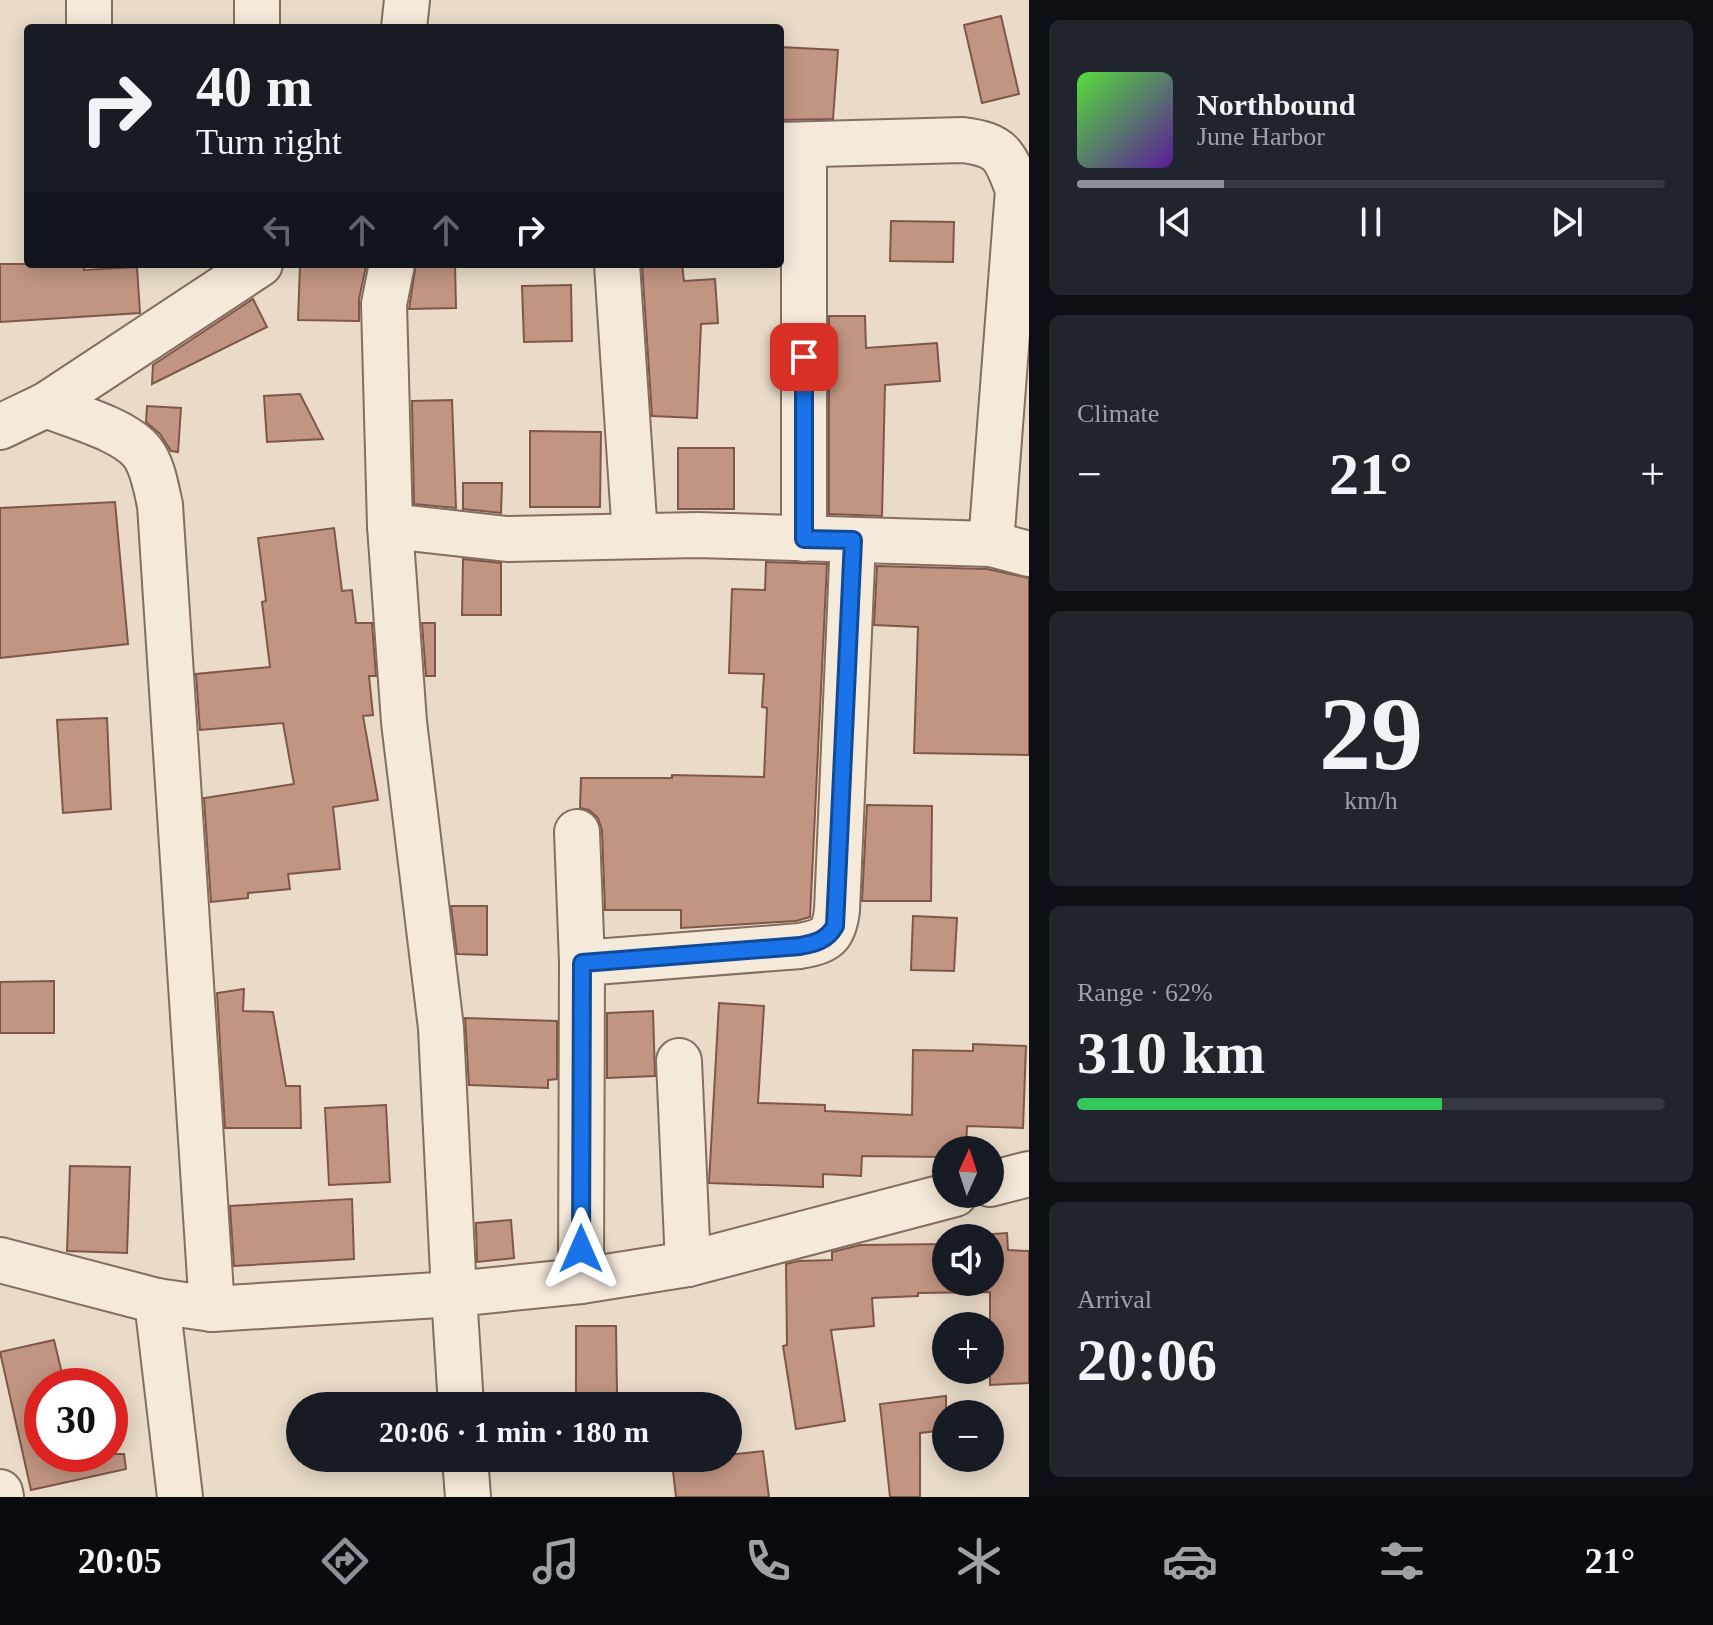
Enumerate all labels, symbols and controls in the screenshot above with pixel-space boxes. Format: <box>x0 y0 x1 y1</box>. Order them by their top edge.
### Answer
icon: right <box>64 56 168 160</box>
text: 40 m <box>196 56 313 118</box>
text: Northbound <box>1197 88 1355 121</box>
text: Turn right <box>196 122 342 162</box>
text: June Harbor <box>1197 122 1325 151</box>
icon: previous <box>1153 200 1197 244</box>
icon: pause <box>1349 200 1393 244</box>
icon: next <box>1545 200 1589 244</box>
icon: left <box>256 208 300 252</box>
icon: ahead <box>340 208 384 252</box>
icon: ahead <box>424 208 468 252</box>
icon: right <box>508 208 552 252</box>
pin <box>770 323 838 391</box>
icon: arrive <box>782 335 826 379</box>
text: Climate <box>1077 399 1159 428</box>
text: 21° <box>1329 441 1413 507</box>
text: − <box>1077 450 1102 499</box>
text: + <box>1640 450 1665 499</box>
text: 29 <box>1319 676 1423 791</box>
text: km/h <box>1344 786 1398 815</box>
text: Range · 62% <box>1077 978 1213 1007</box>
text: 310 km <box>1077 1020 1265 1086</box>
north arrow <box>932 1136 1004 1208</box>
map controls <box>932 1136 1004 1472</box>
position arrow <box>539 1207 623 1291</box>
button: sound <box>932 1224 1004 1296</box>
text: Arrival <box>1077 1285 1152 1314</box>
button: + <box>932 1312 1004 1384</box>
text: 20:06 <box>1077 1327 1217 1393</box>
speed limit sign: 30 <box>24 1368 128 1472</box>
button: − <box>932 1400 1004 1472</box>
text: 20:06 · 1 min · 180 m <box>379 1415 649 1448</box>
icon: directions <box>317 1533 373 1589</box>
icon: music <box>528 1533 584 1589</box>
icon: phone <box>740 1533 796 1589</box>
icon: climate <box>951 1533 1007 1589</box>
icon: car <box>1162 1533 1218 1589</box>
icon: filters <box>1374 1533 1430 1589</box>
text: 20:05 <box>78 1541 162 1581</box>
text: 21° <box>1585 1541 1635 1581</box>

